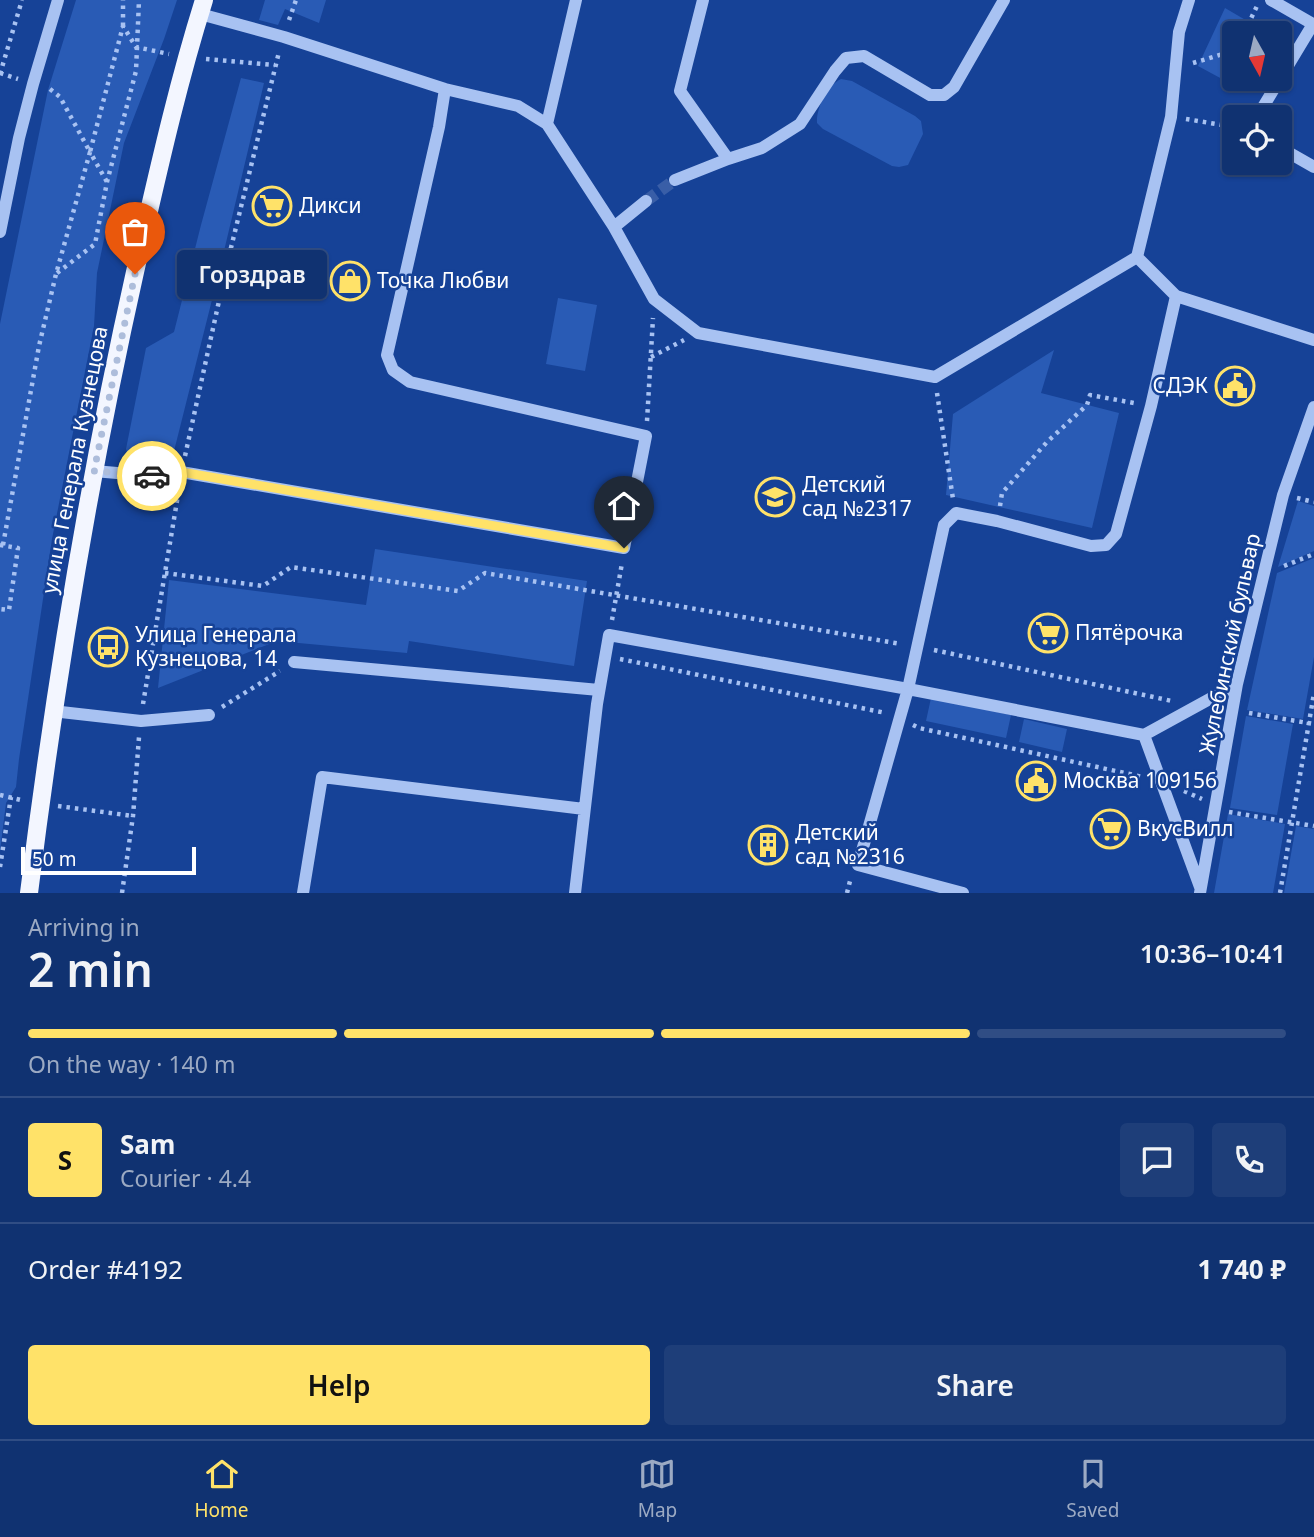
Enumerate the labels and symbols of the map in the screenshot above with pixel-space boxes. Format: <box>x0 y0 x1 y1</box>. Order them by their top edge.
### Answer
north arrow <box>1222 21 1292 91</box>
supermarket icon: Дикси <box>251 185 293 227</box>
place label: Дикси <box>299 191 361 219</box>
pin <box>105 202 165 274</box>
callout: Горздрав <box>177 250 328 298</box>
shop icon: Точка Любви <box>329 260 371 302</box>
place label: Точка Любви <box>377 266 509 294</box>
street label: улица Генерала Кузнецова <box>34 324 114 596</box>
public building icon: СДЭК <box>1214 365 1256 407</box>
place label: СДЭК <box>1153 371 1208 399</box>
courier <box>117 441 187 511</box>
place label: Детский сад №2317 <box>802 470 912 522</box>
pin <box>594 476 654 548</box>
school or university icon: Детский сад №2317 <box>754 476 796 518</box>
street label: Жулебинский бульвар <box>1192 531 1266 757</box>
supermarket icon: Пятёрочка <box>1027 612 1069 654</box>
place label: Пятёрочка <box>1075 618 1183 646</box>
place label: Улица Генерала Кузнецова, 14 <box>135 620 297 672</box>
bus stop icon: Улица Генерала Кузнецова, 14 <box>87 626 129 668</box>
public building icon: Москва 109156 <box>1015 760 1057 802</box>
place label: Москва 109156 <box>1063 766 1217 794</box>
supermarket icon: ВкусВилл <box>1089 808 1131 850</box>
place label: ВкусВилл <box>1137 814 1234 842</box>
place label: Детский сад №2316 <box>795 818 905 870</box>
building icon: Детский сад №2316 <box>747 824 789 866</box>
scale bar <box>21 844 196 876</box>

